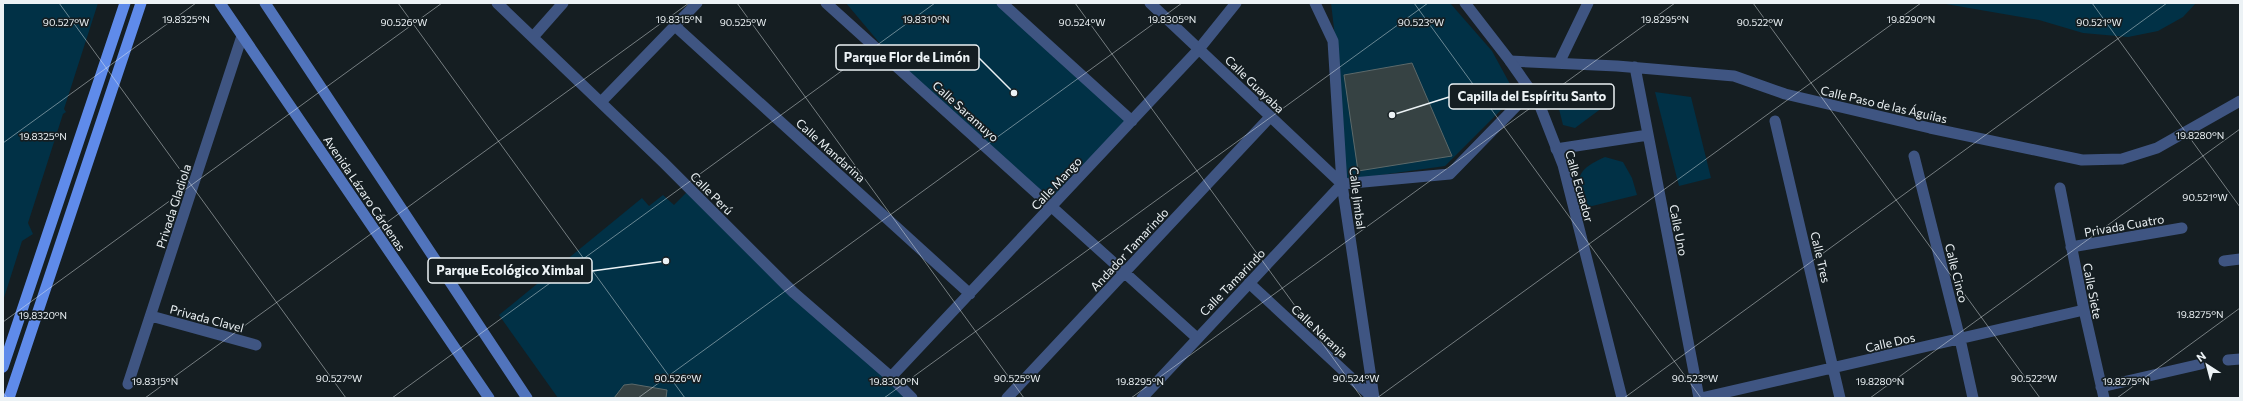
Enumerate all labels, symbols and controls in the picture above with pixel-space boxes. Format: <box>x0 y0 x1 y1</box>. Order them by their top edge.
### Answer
text: 19.8325°N <box>162 13 210 25</box>
text: 19.8315°N <box>656 13 702 25</box>
text: 19.8310°N <box>902 13 950 25</box>
text: 19.8305°N <box>1148 13 1196 25</box>
text: 19.8295°N <box>1641 13 1689 25</box>
text: 19.8290°N <box>1887 13 1935 25</box>
text: 90.527°W <box>43 16 89 28</box>
text: 90.526°W <box>380 16 428 28</box>
text: 90.525°W <box>720 16 766 28</box>
text: 90.524°W <box>1059 16 1105 28</box>
text: 90.523°W <box>1398 16 1444 28</box>
text: 90.522°W <box>1737 16 1783 28</box>
text: 90.521°W <box>2076 16 2122 28</box>
callout: Parque Flor de Limón <box>836 45 979 70</box>
text: Parque Flor de Limón <box>844 49 970 65</box>
street label: Calle Guayaba <box>1223 52 1287 116</box>
street label: Calle Saramuyo <box>930 78 1002 144</box>
street label: Calle Paso de las Águilas <box>1819 83 1949 125</box>
callout: Capilla del Espíritu Santo <box>1449 84 1614 109</box>
text: Capilla del Espíritu Santo <box>1458 88 1607 104</box>
street label: Calle Mandarina <box>794 115 868 185</box>
text: 19.8280°N <box>2176 129 2224 141</box>
text: 19.8325°N <box>19 130 67 142</box>
street label: Avenida Lázaro Cárdenas <box>321 133 409 253</box>
street label: Calle Ecuador <box>1563 148 1597 224</box>
street label: Calle Mango <box>1028 154 1084 212</box>
street label: Privada Gladiola <box>153 162 193 250</box>
street label: Calle Jimbal <box>1346 166 1369 230</box>
street label: Calle Perú <box>688 169 736 217</box>
text: 90.521°W <box>2182 191 2228 203</box>
street label: Calle Uno <box>1667 203 1691 257</box>
street label: Andador Tamarindo <box>1087 205 1171 293</box>
street label: Privada Cuatro <box>2083 211 2165 239</box>
street label: Calle Tres <box>1808 230 1834 284</box>
street label: Calle Cinco <box>1943 242 1971 304</box>
street label: Calle Tamarindo <box>1196 246 1268 318</box>
callout: Parque Ecológico Ximbal <box>428 258 592 283</box>
text: Parque Ecológico Ximbal <box>436 262 584 278</box>
street label: Calle Siete <box>2081 262 2105 320</box>
street label: Privada Clavel <box>168 301 246 335</box>
street label: Calle Naranja <box>1289 301 1351 361</box>
text: 19.8275°N <box>2176 308 2224 320</box>
text: 19.8320°N <box>19 309 67 321</box>
street label: Calle Dos <box>1864 329 1916 355</box>
north arrow <box>2187 345 2227 385</box>
text: N <box>2194 349 2208 364</box>
text: 90.527°W <box>316 372 362 384</box>
text: 90.526°W <box>654 372 702 384</box>
text: 90.525°W <box>994 372 1040 384</box>
text: 90.524°W <box>1333 372 1379 384</box>
text: 90.523°W <box>1672 372 1718 384</box>
text: 90.522°W <box>2011 372 2057 384</box>
text: 19.8315°N <box>132 375 178 387</box>
text: 19.8300°N <box>869 375 919 387</box>
text: 19.8295°N <box>1116 375 1164 387</box>
text: 19.8280°N <box>1856 375 1904 387</box>
text: 19.8275°N <box>2102 375 2150 387</box>

